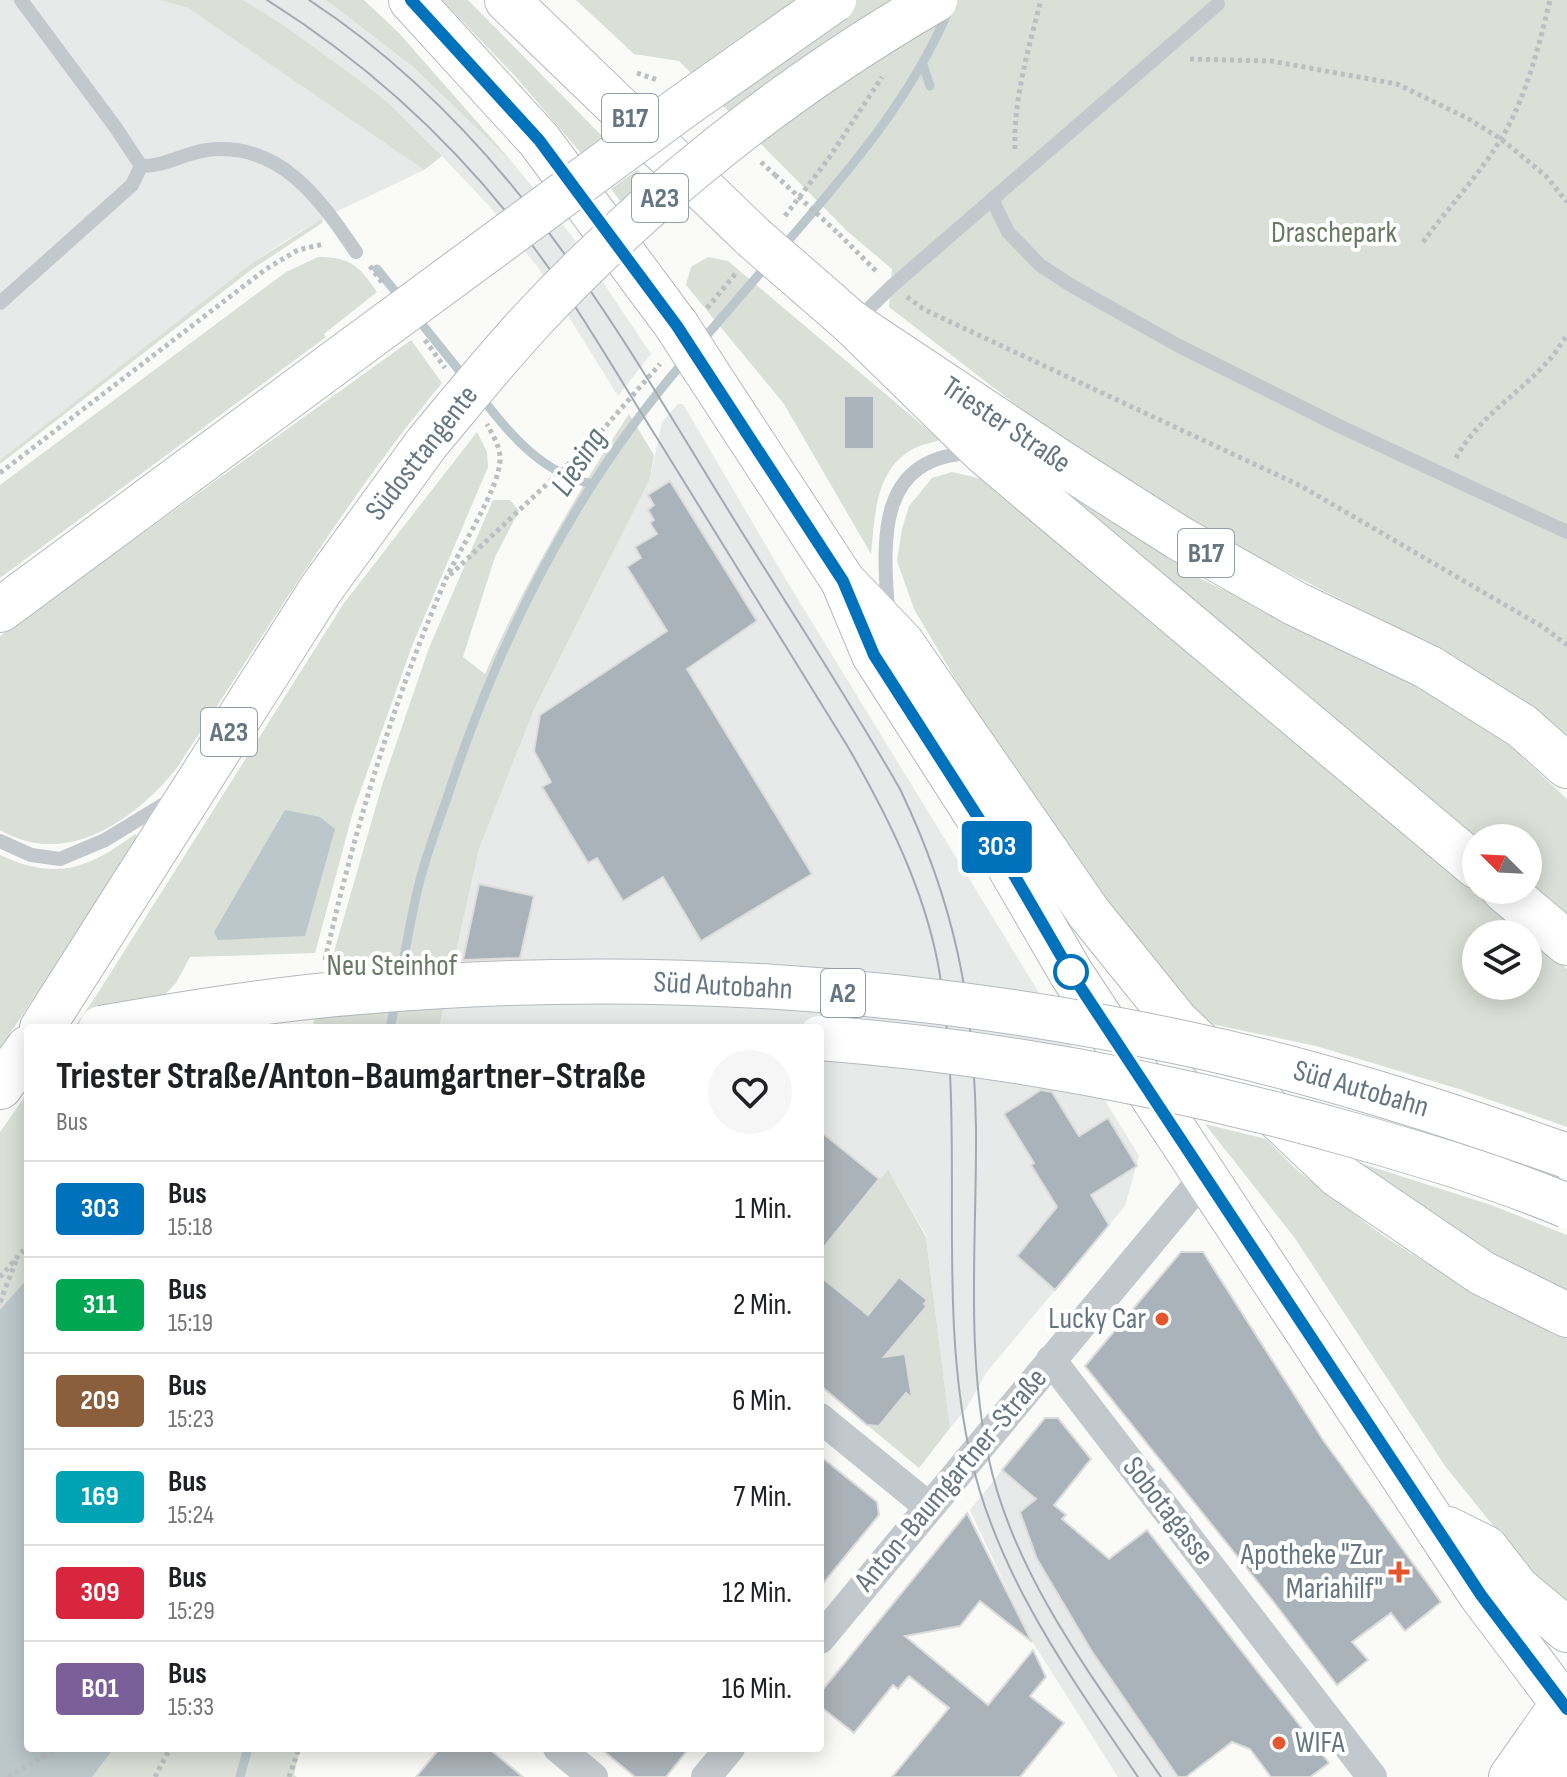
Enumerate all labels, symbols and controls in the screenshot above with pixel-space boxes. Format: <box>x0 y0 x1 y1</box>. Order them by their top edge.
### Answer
road number: B17 <box>602 94 658 142</box>
road number: A23 <box>632 174 688 222</box>
park label: Draschepark <box>1271 215 1398 251</box>
street label: Triester Straße <box>935 369 1077 481</box>
street label: Südosttangente <box>358 378 486 528</box>
water label: Liesing <box>543 421 615 503</box>
road number: B17 <box>1178 529 1234 577</box>
road number: A23 <box>201 708 257 756</box>
line badge: 303 <box>951 821 1043 873</box>
north arrow <box>1462 824 1542 904</box>
map controls <box>1462 824 1542 1000</box>
text: 303 <box>978 830 1016 863</box>
button: layers <box>1462 920 1542 1000</box>
park label: Neu Steinhof <box>327 948 458 984</box>
unlabelled marker <box>1054 955 1088 989</box>
street label: Süd Autobahn <box>653 964 793 1008</box>
road number: A2 <box>821 969 865 1017</box>
button: heart <box>708 1050 792 1134</box>
street label: Süd Autobahn <box>1289 1053 1433 1125</box>
text: Triester Straße/Anton-Baumgartner-Straße <box>56 1054 646 1099</box>
text: Bus <box>56 1107 88 1138</box>
text: Bus <box>168 1176 207 1212</box>
text: 1 Min. <box>735 1191 792 1227</box>
text: 303 <box>81 1192 119 1225</box>
text: 15:18 <box>168 1212 213 1243</box>
text: Bus <box>168 1272 207 1308</box>
text: 2 Min. <box>733 1287 792 1323</box>
text: 311 <box>83 1288 117 1321</box>
place label: Lucky Car <box>1048 1301 1146 1337</box>
text: 15:19 <box>168 1308 213 1339</box>
marker: Lucky Car <box>1153 1310 1171 1328</box>
street label: Anton-Baumgartner-Straße <box>847 1361 1055 1600</box>
text: Bus <box>168 1368 207 1404</box>
text: 6 Min. <box>732 1383 792 1419</box>
text: 209 <box>81 1384 119 1417</box>
text: 15:23 <box>168 1404 214 1435</box>
street label: Sobotagasse <box>1115 1450 1221 1572</box>
text: Bus <box>168 1464 207 1500</box>
text: 7 Min. <box>733 1479 792 1515</box>
text: 169 <box>81 1480 119 1513</box>
text: 15:24 <box>168 1500 214 1531</box>
place label: Apotheke "Zur Mariahilf" <box>1240 1537 1383 1607</box>
text: Bus <box>168 1560 207 1596</box>
marker: Apotheke "Zur Mariahilf" <box>1390 1563 1408 1581</box>
text: 12 Min. <box>722 1575 792 1611</box>
text: 309 <box>80 1576 120 1609</box>
text: 15:29 <box>168 1596 215 1627</box>
text: Bus <box>168 1656 207 1692</box>
text: 16 Min. <box>722 1671 792 1707</box>
text: B01 <box>81 1672 119 1705</box>
text: 15:33 <box>168 1692 214 1723</box>
place label: WIFA <box>1295 1725 1345 1761</box>
marker: WIFA <box>1270 1734 1288 1752</box>

